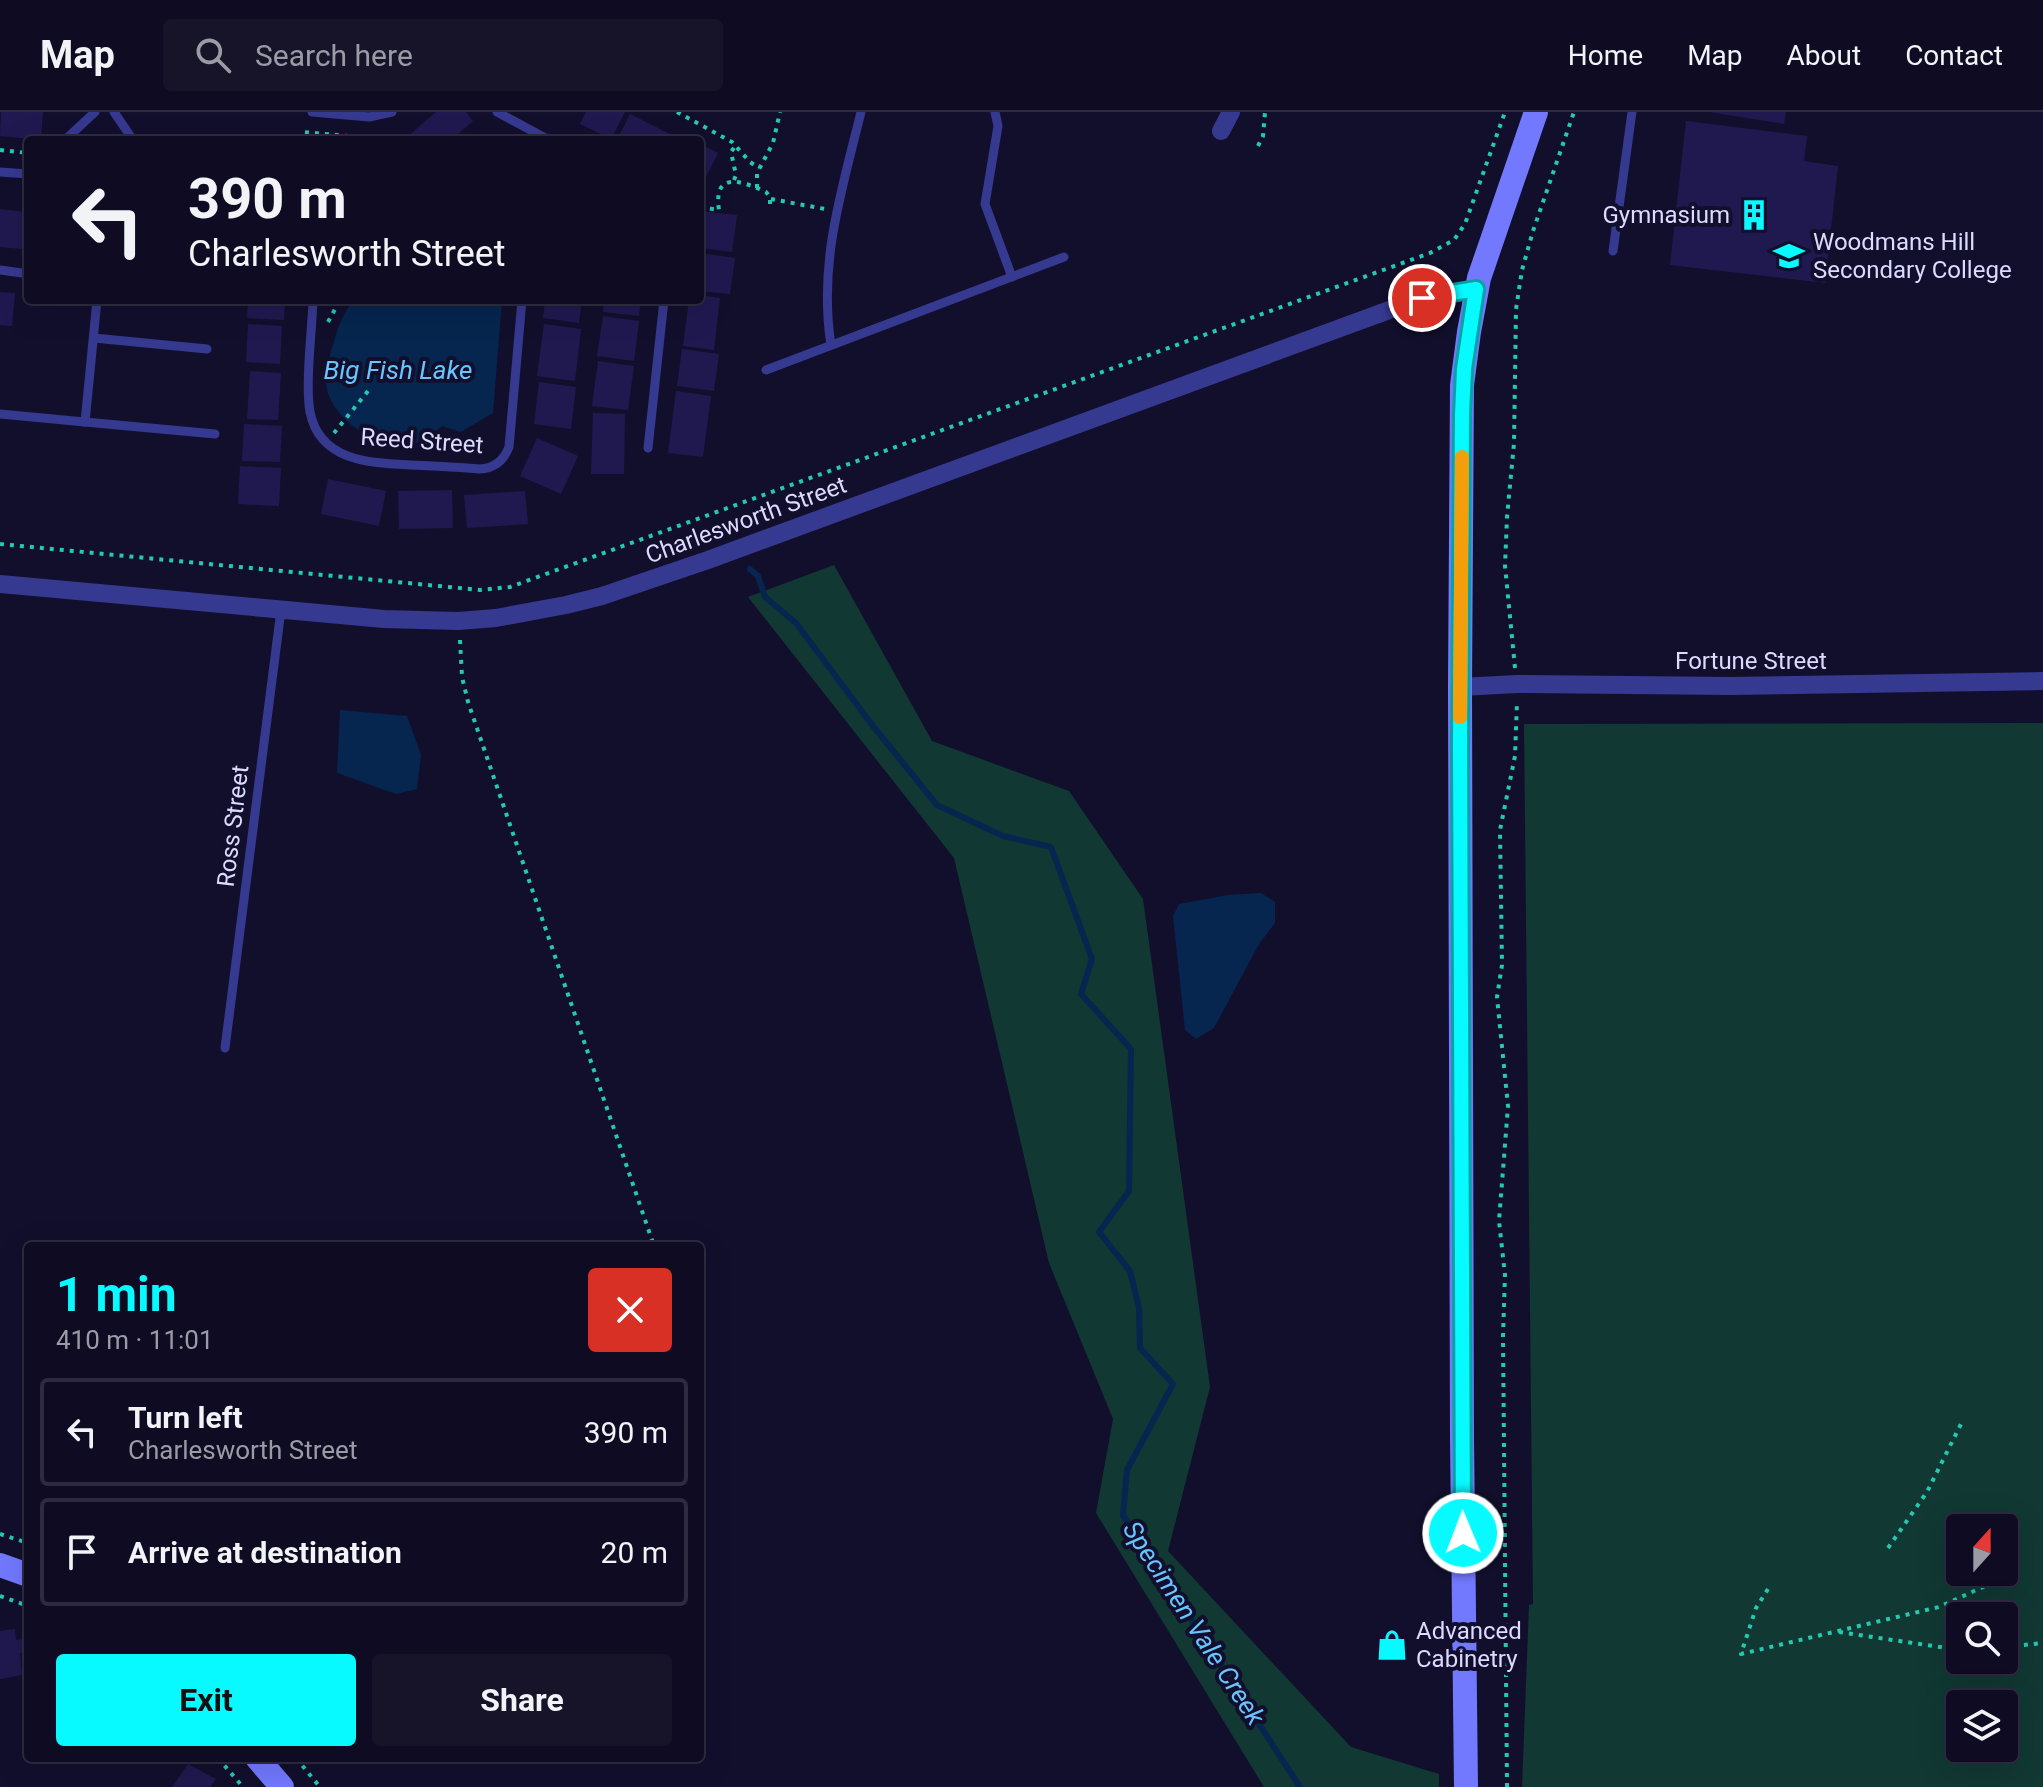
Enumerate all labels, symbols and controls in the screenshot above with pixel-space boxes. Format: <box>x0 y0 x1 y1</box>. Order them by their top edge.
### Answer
search box <box>163 19 723 91</box>
text: Map <box>40 33 115 77</box>
icon: search <box>191 33 235 77</box>
text: Search here <box>255 38 413 73</box>
text: Home <box>1568 39 1643 72</box>
text: Map <box>1687 39 1743 72</box>
text: About <box>1787 39 1861 72</box>
text: Contact <box>1905 39 2003 72</box>
text: 390 m <box>188 166 347 232</box>
icon: left <box>56 168 160 272</box>
building icon: Gymnasium <box>1737 198 1771 232</box>
place label: Gymnasium <box>1602 201 1730 229</box>
place label: Woodmans Hill Secondary College <box>1813 228 2012 284</box>
text: Charlesworth Street <box>188 233 506 275</box>
school or university icon: Woodmans Hill Secondary College <box>1772 239 1806 273</box>
pin <box>1388 264 1456 332</box>
icon: arrive <box>1400 276 1444 320</box>
water label: Big Fish Lake <box>324 355 472 385</box>
street label: Reed Street <box>360 423 484 459</box>
street label: Charlesworth Street <box>642 471 850 569</box>
street label: Fortune Street <box>1675 647 1827 675</box>
street label: Ross Street <box>212 763 254 889</box>
text: 1 min <box>56 1266 177 1323</box>
button: close <box>588 1268 672 1352</box>
text: 410 m · 11:01 <box>56 1325 214 1355</box>
text: Turn left <box>128 1400 243 1435</box>
icon: left <box>60 1410 104 1454</box>
text: 390 m <box>584 1415 668 1450</box>
text: Charlesworth Street <box>128 1435 357 1465</box>
position arrow <box>1421 1491 1505 1575</box>
north arrow <box>1946 1514 2018 1586</box>
map controls <box>1946 1514 2018 1762</box>
water label: Specimen Vale Creek <box>1117 1515 1272 1732</box>
icon: arrive <box>60 1530 104 1574</box>
text: Arrive at destination <box>128 1535 402 1570</box>
text: 20 m <box>601 1535 668 1570</box>
button: search <box>1946 1602 2018 1674</box>
place label: Advanced Cabinetry <box>1416 1617 1522 1673</box>
shop icon: Advanced Cabinetry <box>1375 1628 1409 1662</box>
button: Exit <box>56 1654 356 1746</box>
button: Share <box>372 1654 672 1746</box>
button: layers <box>1946 1690 2018 1762</box>

